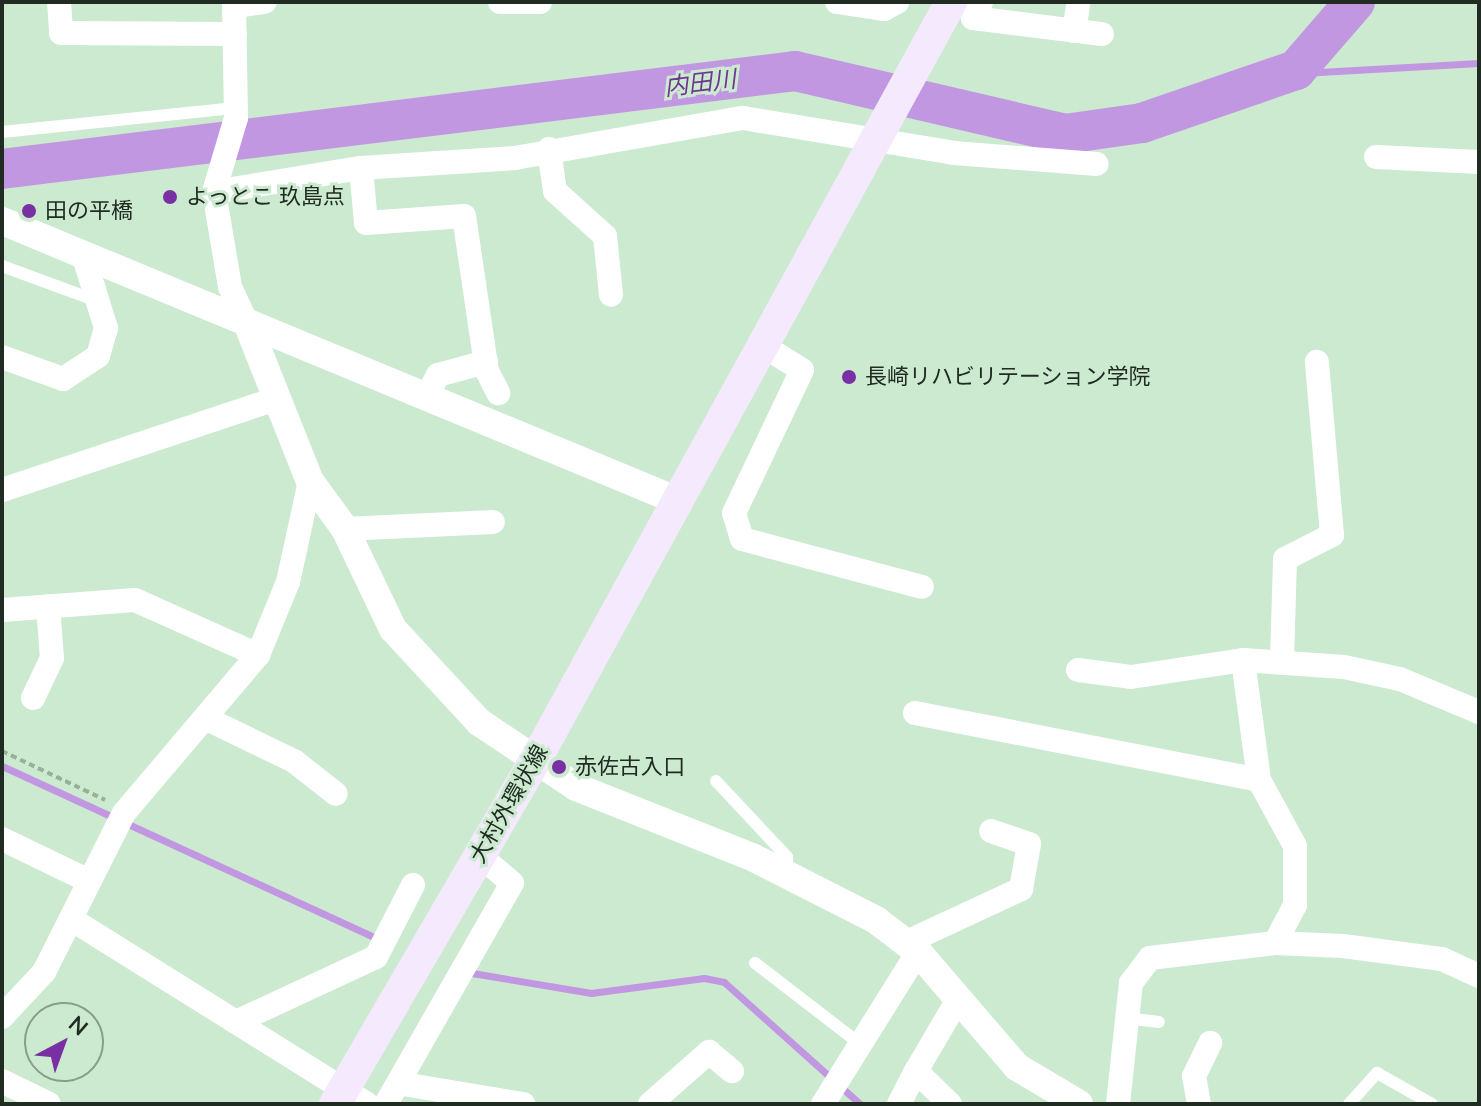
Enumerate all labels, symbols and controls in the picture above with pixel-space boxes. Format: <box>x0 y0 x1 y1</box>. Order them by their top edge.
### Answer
water label: 内田川 <box>663 64 737 102</box>
place label: よっとこ 玖島点 <box>186 184 346 210</box>
marker: よっとこ 玖島点 <box>161 188 179 206</box>
place label: 田の平橋 <box>45 198 133 224</box>
marker: 田の平橋 <box>20 202 38 220</box>
place label: 長崎リハビリテーション学院 <box>865 364 1151 390</box>
marker: 長崎リハビリテーション学院 <box>840 368 858 386</box>
street label: 大村外環状線 <box>465 740 553 868</box>
place label: 赤佐古入口 <box>575 754 685 780</box>
marker: 赤佐古入口 <box>550 758 568 776</box>
north arrow <box>24 1002 104 1082</box>
text: N <box>63 1009 94 1041</box>

